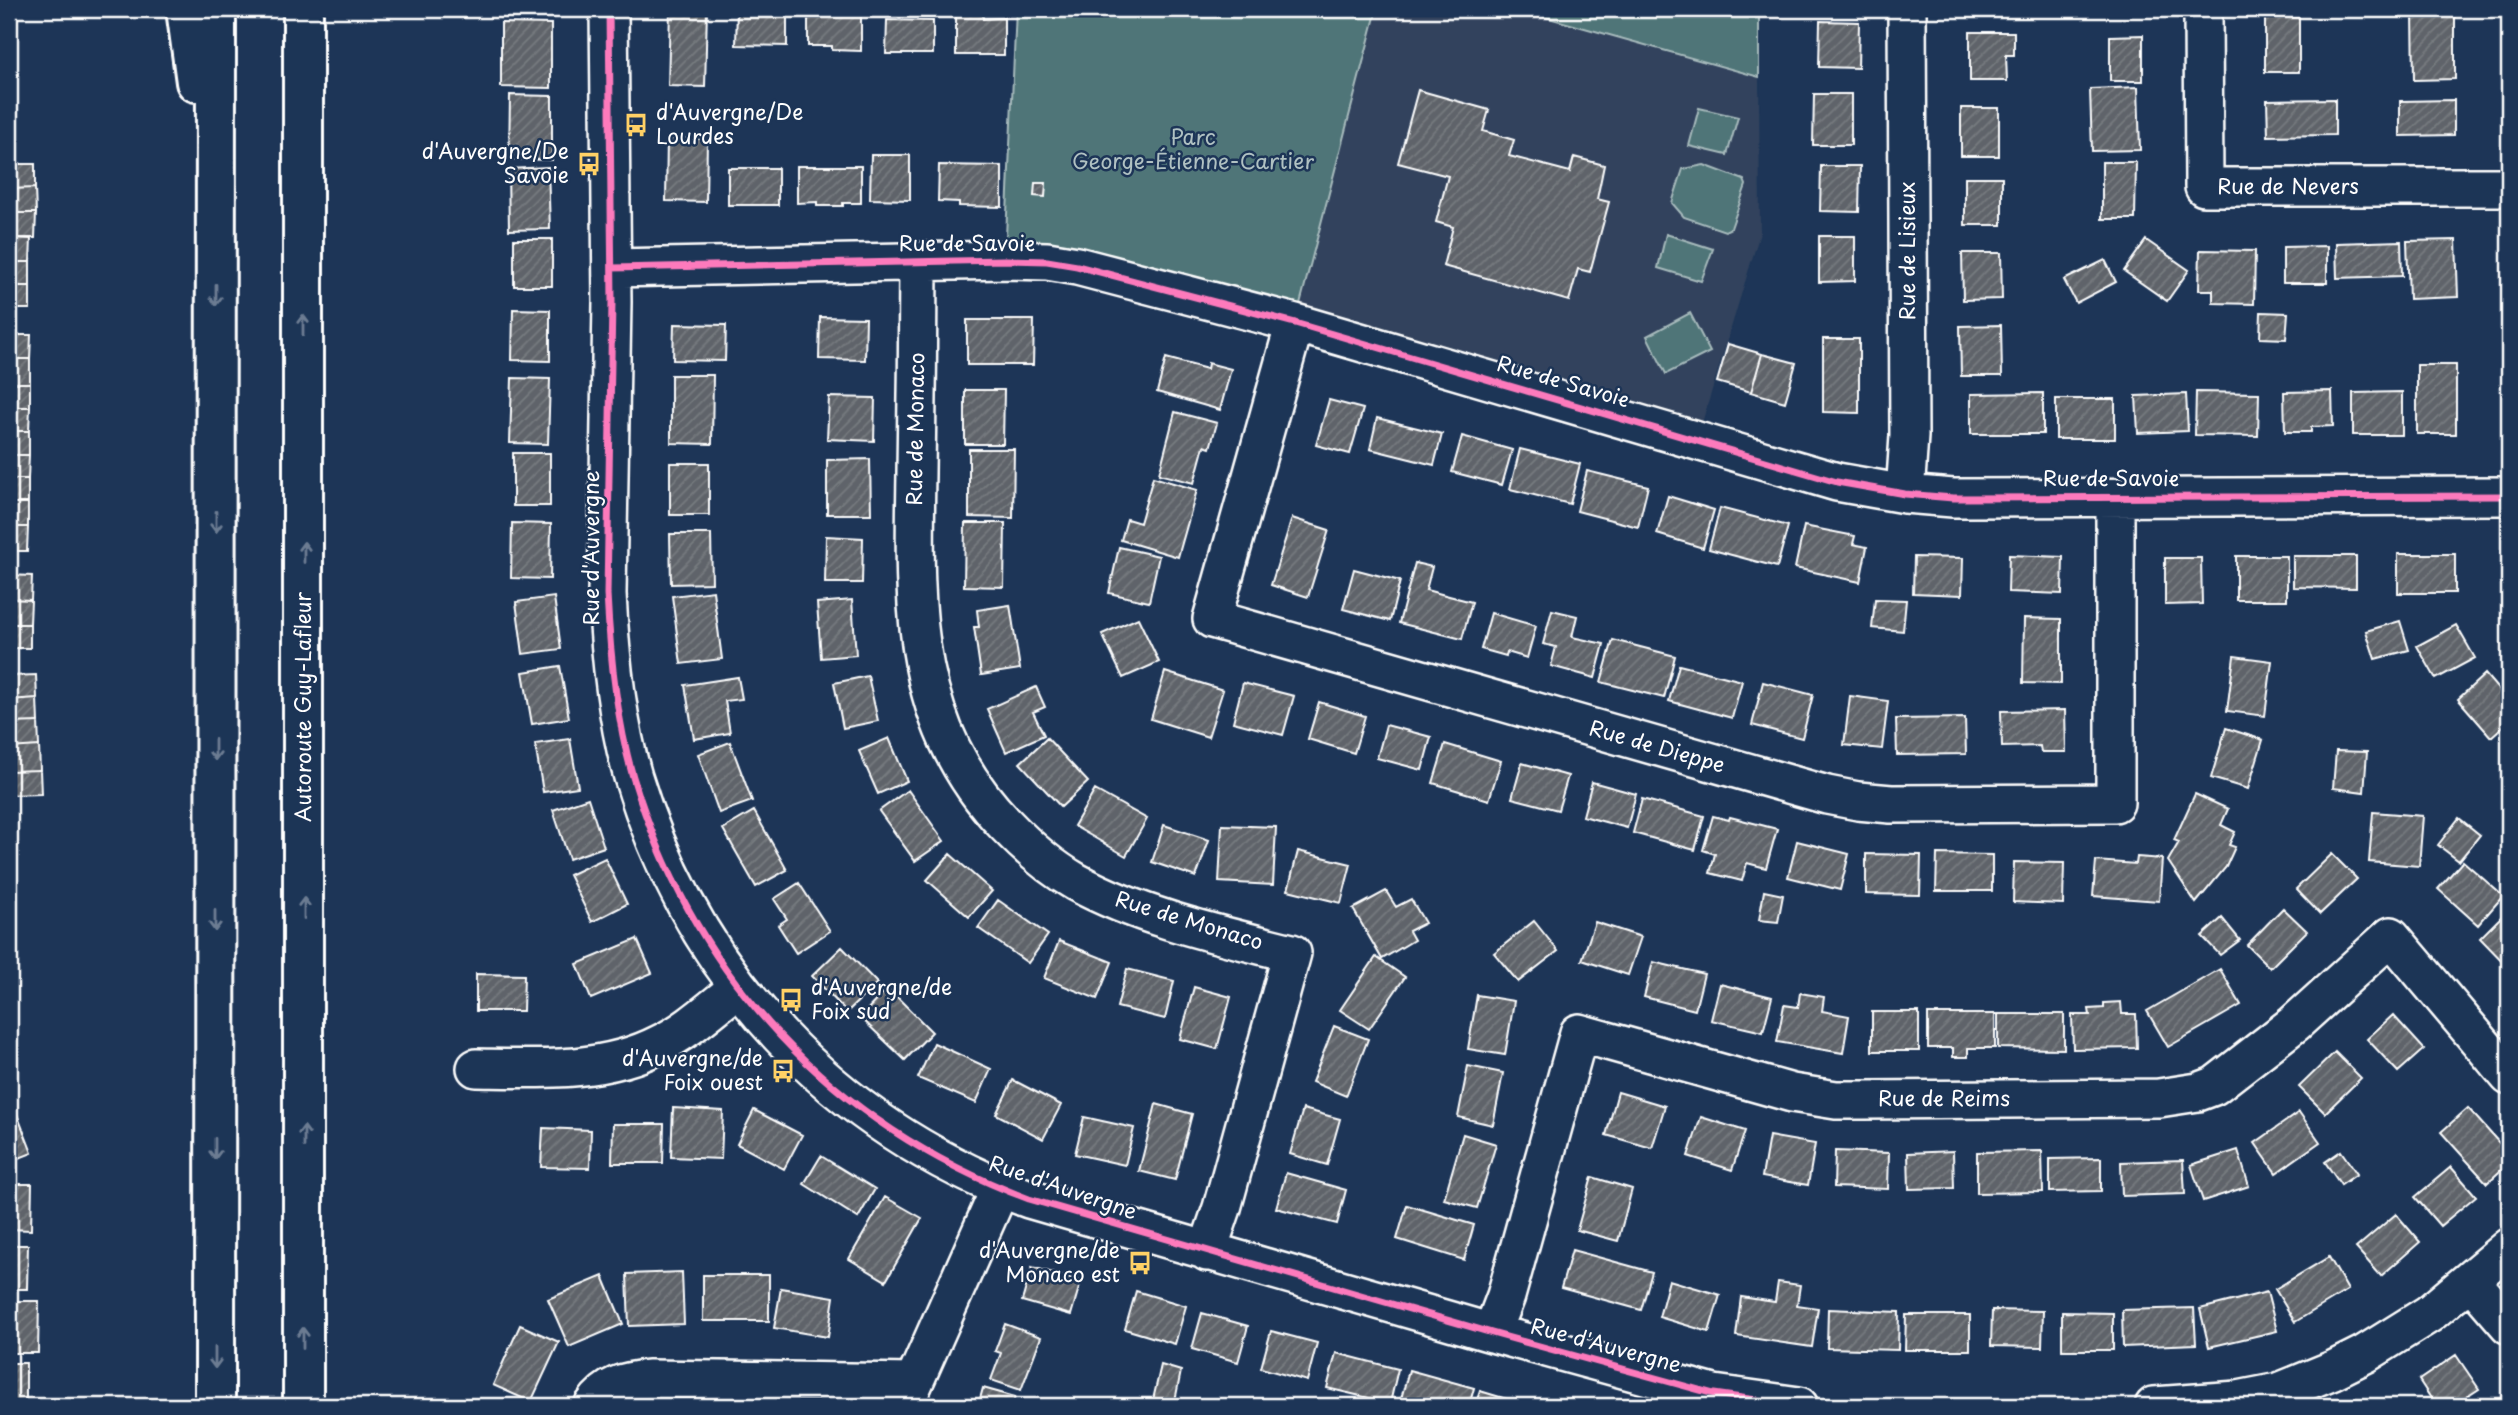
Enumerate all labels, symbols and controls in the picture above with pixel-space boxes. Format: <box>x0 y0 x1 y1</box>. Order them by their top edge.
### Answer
place label: d'Auvergne/De Lourdes <box>656 95 803 151</box>
bus stop icon: d'Auvergne/De Lourdes <box>622 111 650 139</box>
park label: Parc George-Étienne-Cartier <box>1072 120 1314 176</box>
place label: d'Auvergne/De Savoie <box>422 134 569 190</box>
bus stop icon: d'Auvergne/De Savoie <box>575 150 603 178</box>
street label: Rue de Nevers <box>2217 169 2359 201</box>
street label: Rue de Lisieux <box>1890 182 1922 320</box>
street label: Rue de Savoie <box>899 226 1035 258</box>
one-way arrow <box>209 283 223 306</box>
one-way arrow <box>296 313 310 336</box>
street label: Rue de Savoie <box>1494 346 1634 414</box>
street label: Rue de Monaco <box>897 352 931 506</box>
street label: Rue de Savoie <box>2043 461 2179 493</box>
street label: Rue d'Auvergne <box>574 470 606 626</box>
one-way arrow <box>209 511 223 534</box>
one-way arrow <box>297 541 311 564</box>
street label: Autoroute Guy-Lafleur <box>286 592 318 822</box>
street label: Rue de Dieppe <box>1586 710 1729 780</box>
one-way arrow <box>208 738 222 761</box>
street label: Rue de Monaco <box>1112 881 1268 957</box>
one-way arrow <box>297 897 311 920</box>
one-way arrow <box>208 910 222 933</box>
place label: d'Auvergne/de Foix sud <box>811 970 952 1026</box>
bus stop icon: d'Auvergne/de Foix sud <box>777 986 805 1014</box>
place label: d'Auvergne/de Foix ouest <box>622 1041 763 1097</box>
bus stop icon: d'Auvergne/de Foix ouest <box>769 1057 797 1085</box>
street label: Rue de Reims <box>1878 1081 2010 1113</box>
one-way arrow <box>297 1125 311 1148</box>
one-way arrow <box>208 1137 222 1160</box>
street label: Rue d'Auvergne <box>985 1146 1142 1226</box>
place label: d'Auvergne/de Monaco est <box>979 1233 1120 1289</box>
bus stop icon: d'Auvergne/de Monaco est <box>1126 1249 1154 1277</box>
street label: Rue d'Auvergne <box>1527 1309 1686 1380</box>
one-way arrow <box>296 1327 310 1350</box>
one-way arrow <box>208 1346 222 1369</box>

